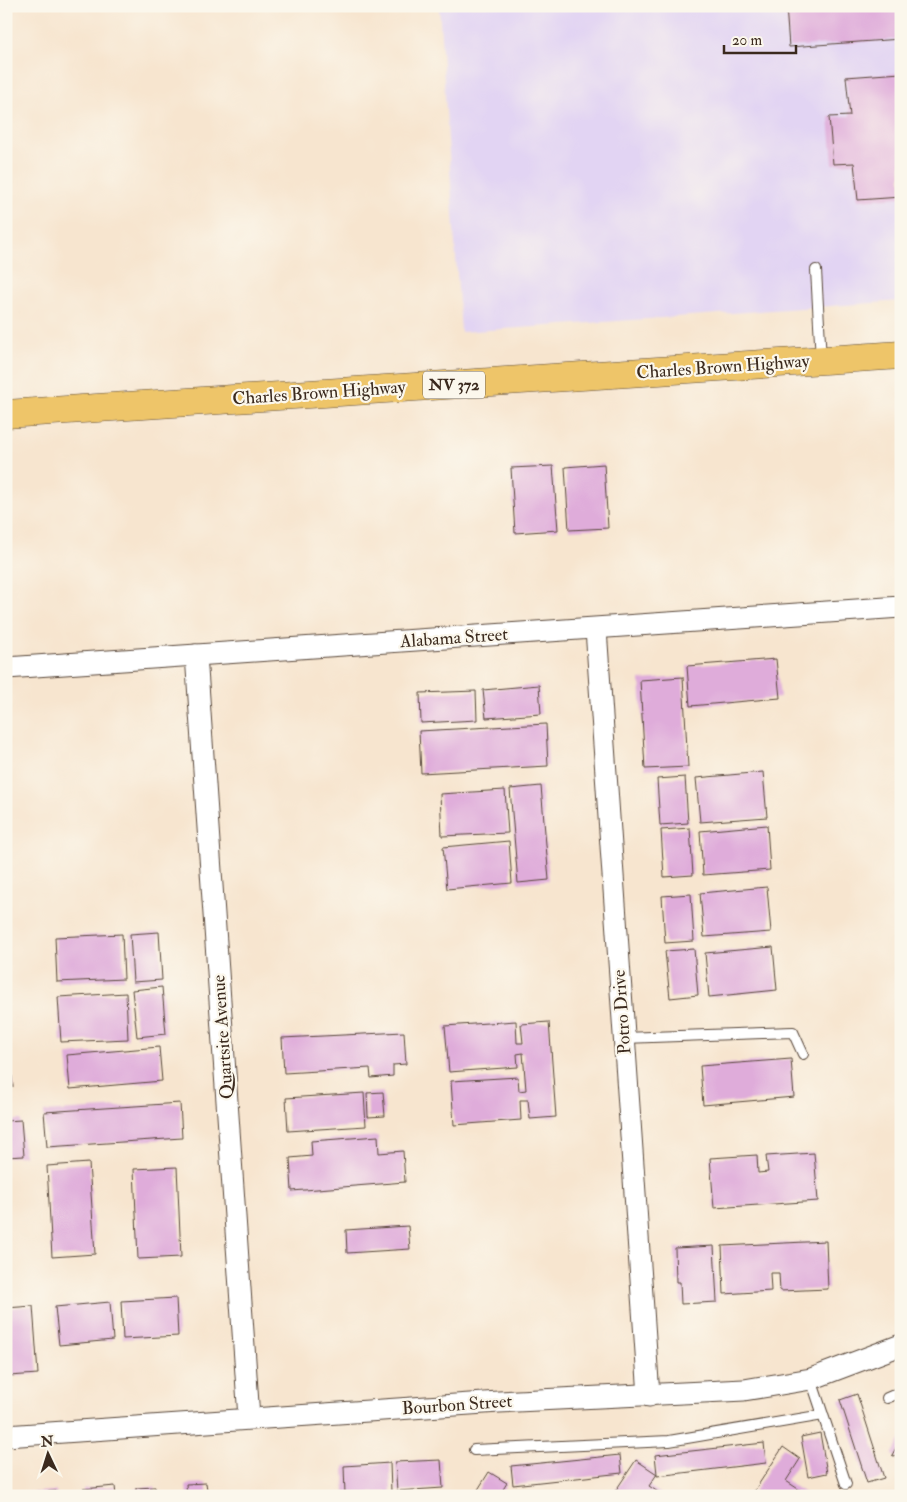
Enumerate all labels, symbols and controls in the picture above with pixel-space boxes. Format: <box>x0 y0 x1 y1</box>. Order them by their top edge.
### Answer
scale bar <box>724 22 797 54</box>
text: 20 m <box>732 31 762 50</box>
street label: Charles Brown Highway <box>636 349 811 385</box>
road number: NV 372 <box>423 372 485 398</box>
street label: Charles Brown Highway <box>232 375 407 411</box>
street label: Alabama Street <box>398 623 509 653</box>
street label: Potro Drive <box>608 968 636 1055</box>
street label: Quartsite Avenue <box>207 974 239 1100</box>
street label: Bourbon Street <box>401 1390 513 1420</box>
north arrow <box>22 1430 72 1480</box>
text: N <box>39 1433 54 1451</box>

